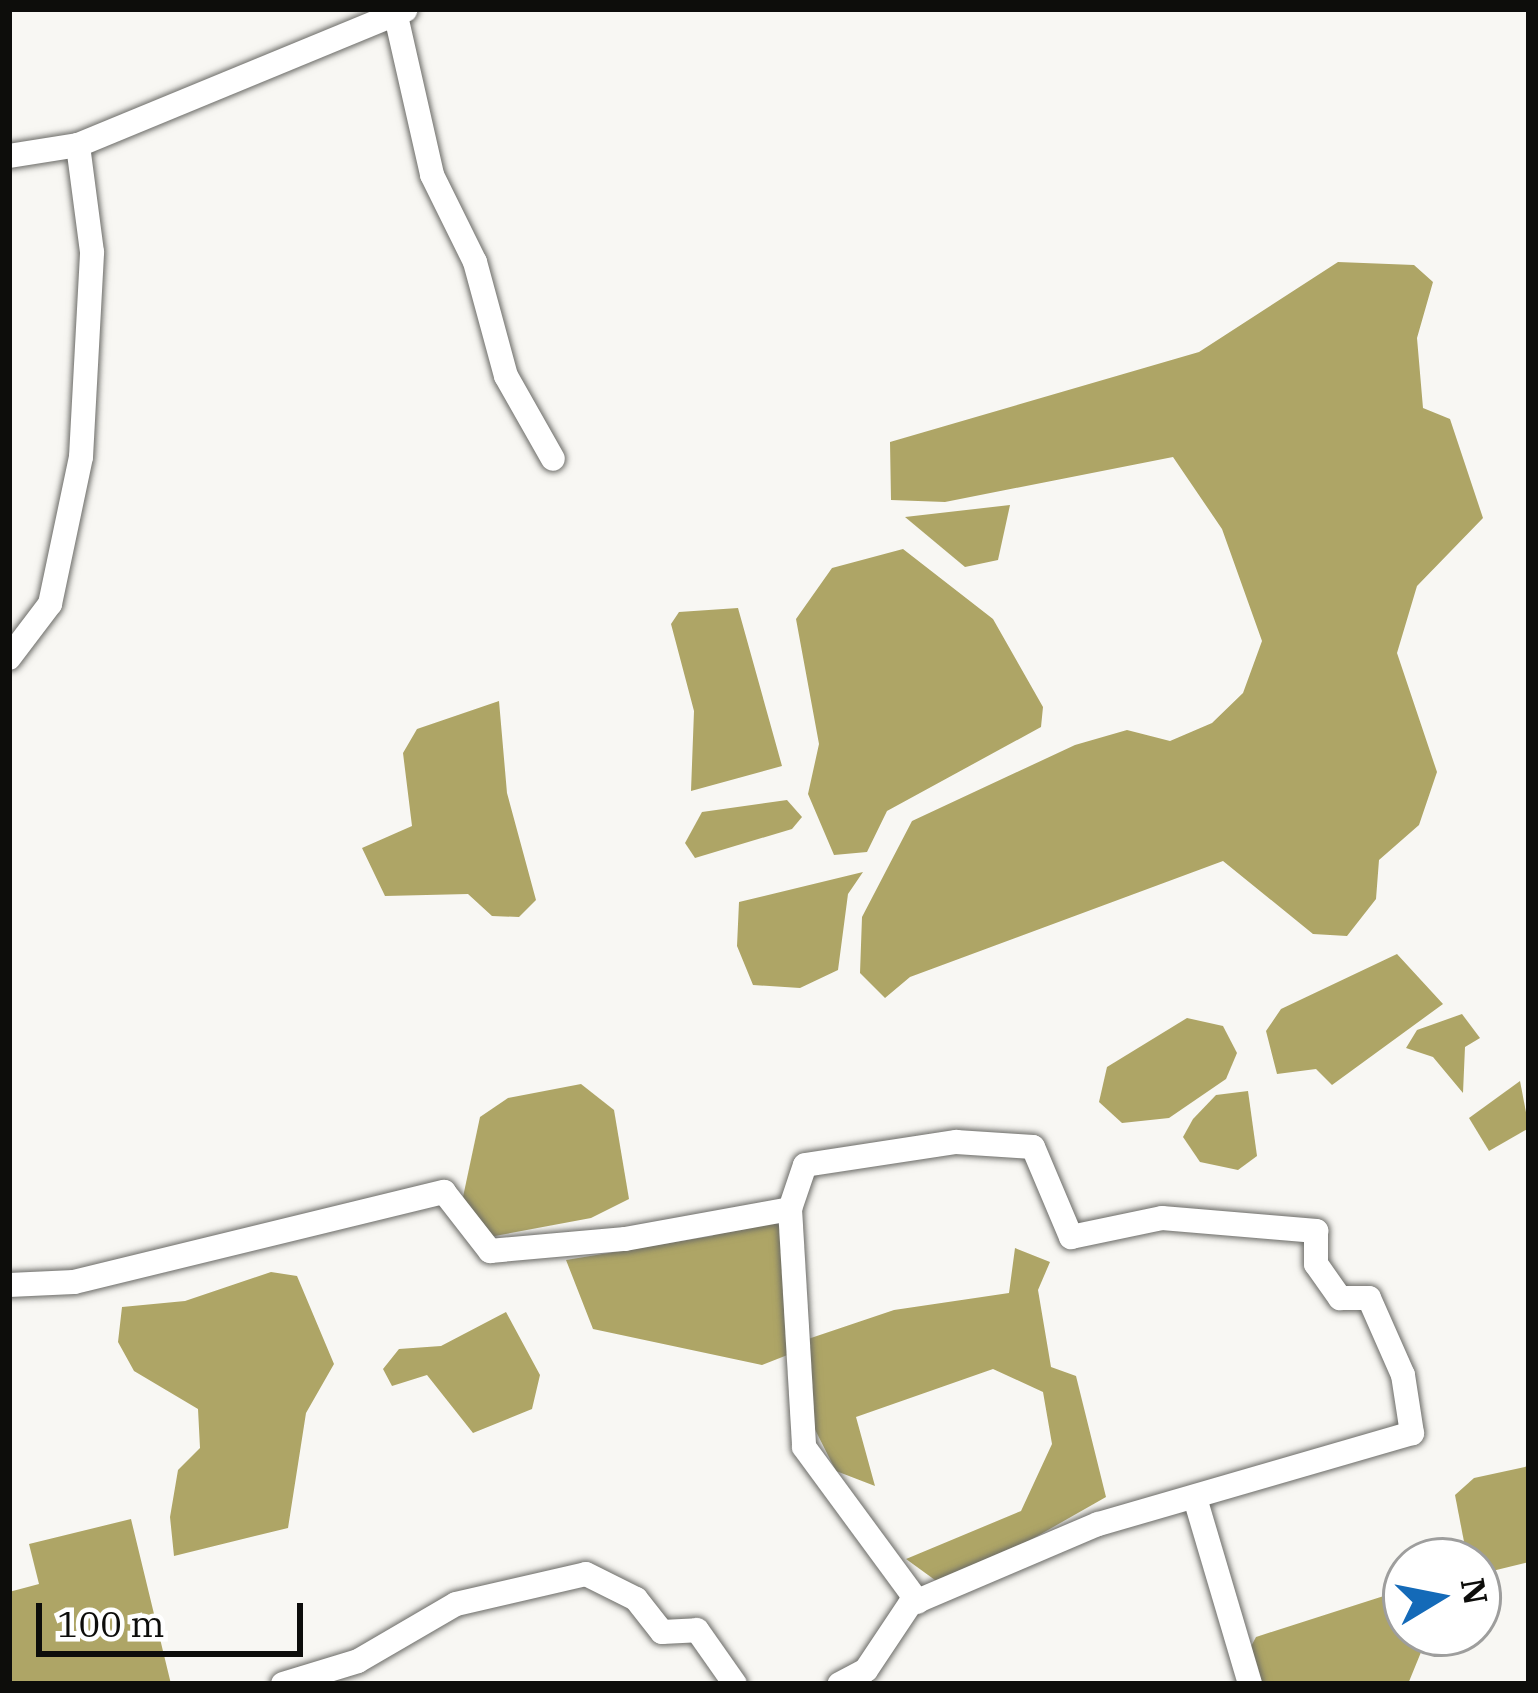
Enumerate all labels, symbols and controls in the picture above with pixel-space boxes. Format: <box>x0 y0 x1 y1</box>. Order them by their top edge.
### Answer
north arrow <box>1382 1537 1502 1657</box>
text: N <box>1452 1575 1498 1608</box>
scale bar <box>42 1579 309 1653</box>
text: 100 m <box>57 1600 164 1647</box>

